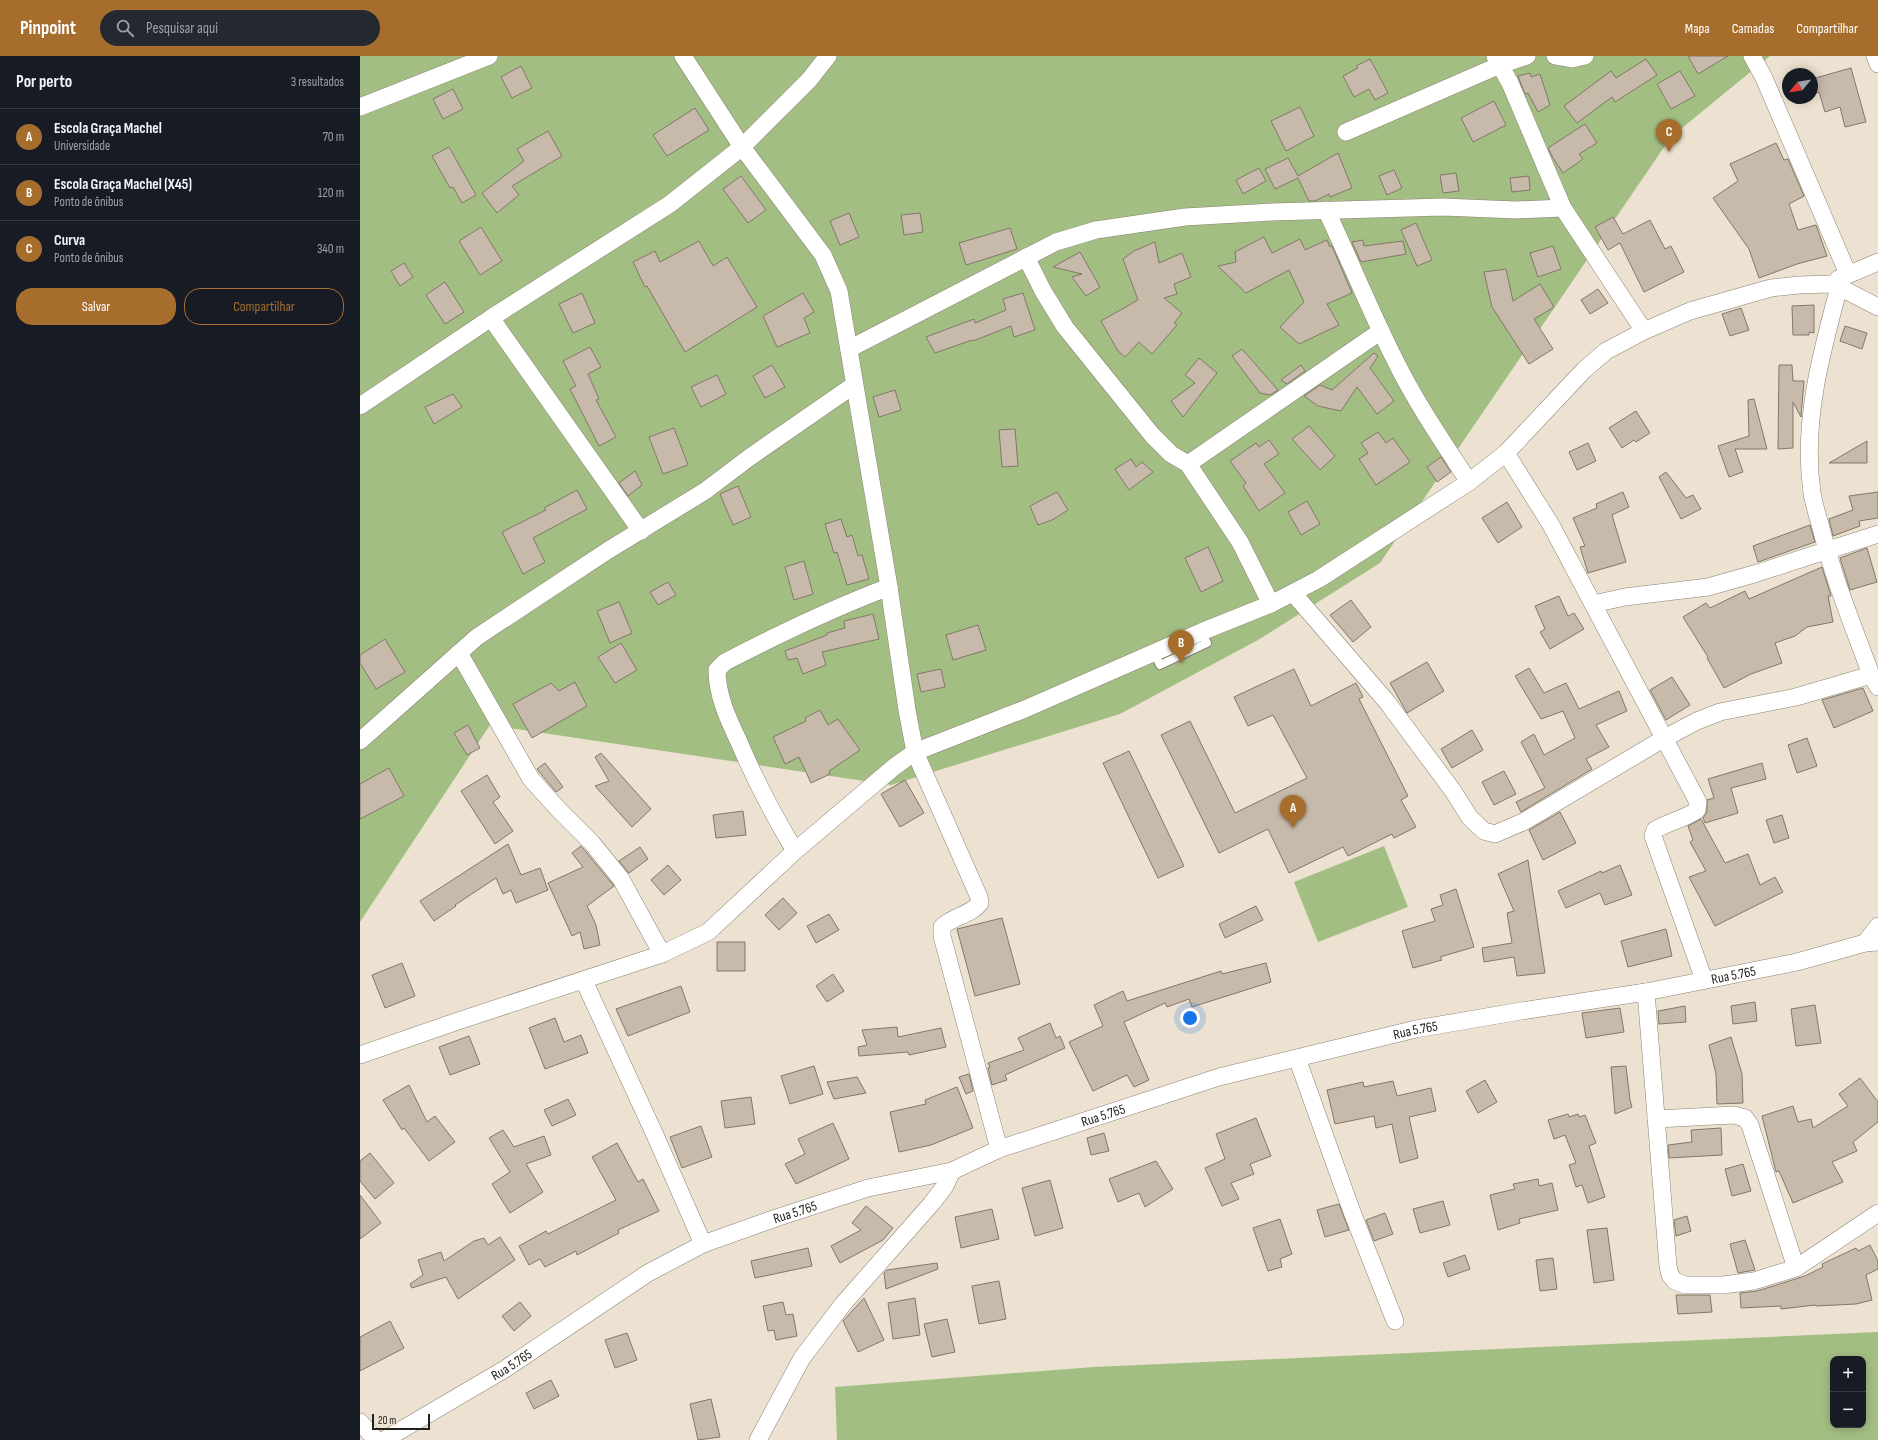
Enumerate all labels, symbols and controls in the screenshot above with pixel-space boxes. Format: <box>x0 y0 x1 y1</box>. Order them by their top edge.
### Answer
search box <box>100 10 380 46</box>
text: Pinpoint <box>20 17 76 40</box>
icon: search <box>114 17 136 39</box>
text: Pesquisar aqui <box>146 19 218 38</box>
text: Mapa <box>1685 20 1710 37</box>
text: Camadas <box>1732 20 1774 37</box>
text: Compartilhar <box>1796 20 1858 37</box>
north arrow <box>1782 68 1818 104</box>
text: Por perto <box>16 72 72 92</box>
text: 3 resultados <box>291 74 344 90</box>
text: Escola Graça Machel <box>54 119 162 138</box>
pin: C <box>1656 119 1682 152</box>
text: A <box>26 129 32 145</box>
text: 70 m <box>323 129 344 145</box>
text: Universidade <box>54 138 110 154</box>
text: Escola Graça Machel (X45) <box>54 175 192 194</box>
text: B <box>26 185 32 201</box>
text: 120 m <box>318 185 344 201</box>
text: Ponto de ônibus <box>54 194 123 210</box>
text: Curva <box>54 231 85 250</box>
text: C <box>26 241 32 257</box>
text: 340 m <box>317 241 344 257</box>
text: Ponto de ônibus <box>54 250 123 266</box>
button: Salvar <box>16 288 176 325</box>
button: Compartilhar <box>184 288 344 325</box>
pin: B <box>1168 630 1194 663</box>
pin: A <box>1280 795 1306 828</box>
street label: Rua 5.765 <box>1710 962 1758 987</box>
your location <box>1180 1008 1200 1028</box>
street label: Rua 5.765 <box>1391 1017 1439 1043</box>
street label: Rua 5.765 <box>1079 1100 1127 1130</box>
street label: Rua 5.765 <box>771 1197 819 1227</box>
street label: Rua 5.765 <box>488 1345 535 1384</box>
map controls <box>1830 1356 1866 1428</box>
button: + <box>1830 1356 1866 1392</box>
button: − <box>1830 1392 1866 1428</box>
scale bar <box>372 1412 430 1431</box>
text: 20 m <box>378 1414 396 1427</box>

